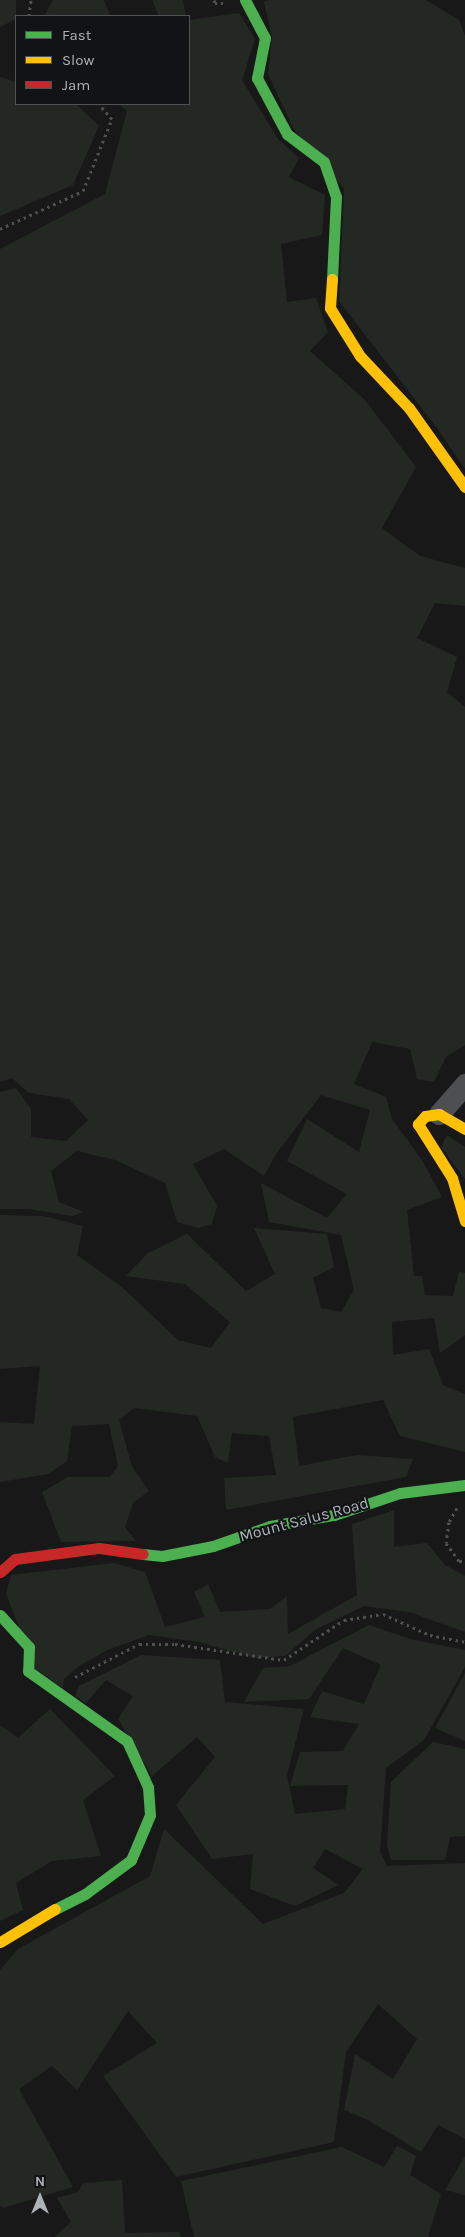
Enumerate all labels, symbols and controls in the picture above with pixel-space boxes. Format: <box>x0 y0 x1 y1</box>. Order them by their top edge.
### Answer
legend <box>15 15 190 105</box>
text: Fast <box>62 26 91 44</box>
text: Slow <box>62 51 94 69</box>
text: Jam <box>62 76 90 94</box>
street label: Mount Salus Road <box>237 1493 371 1547</box>
north arrow <box>15 2172 65 2222</box>
text: N <box>35 2173 45 2190</box>

